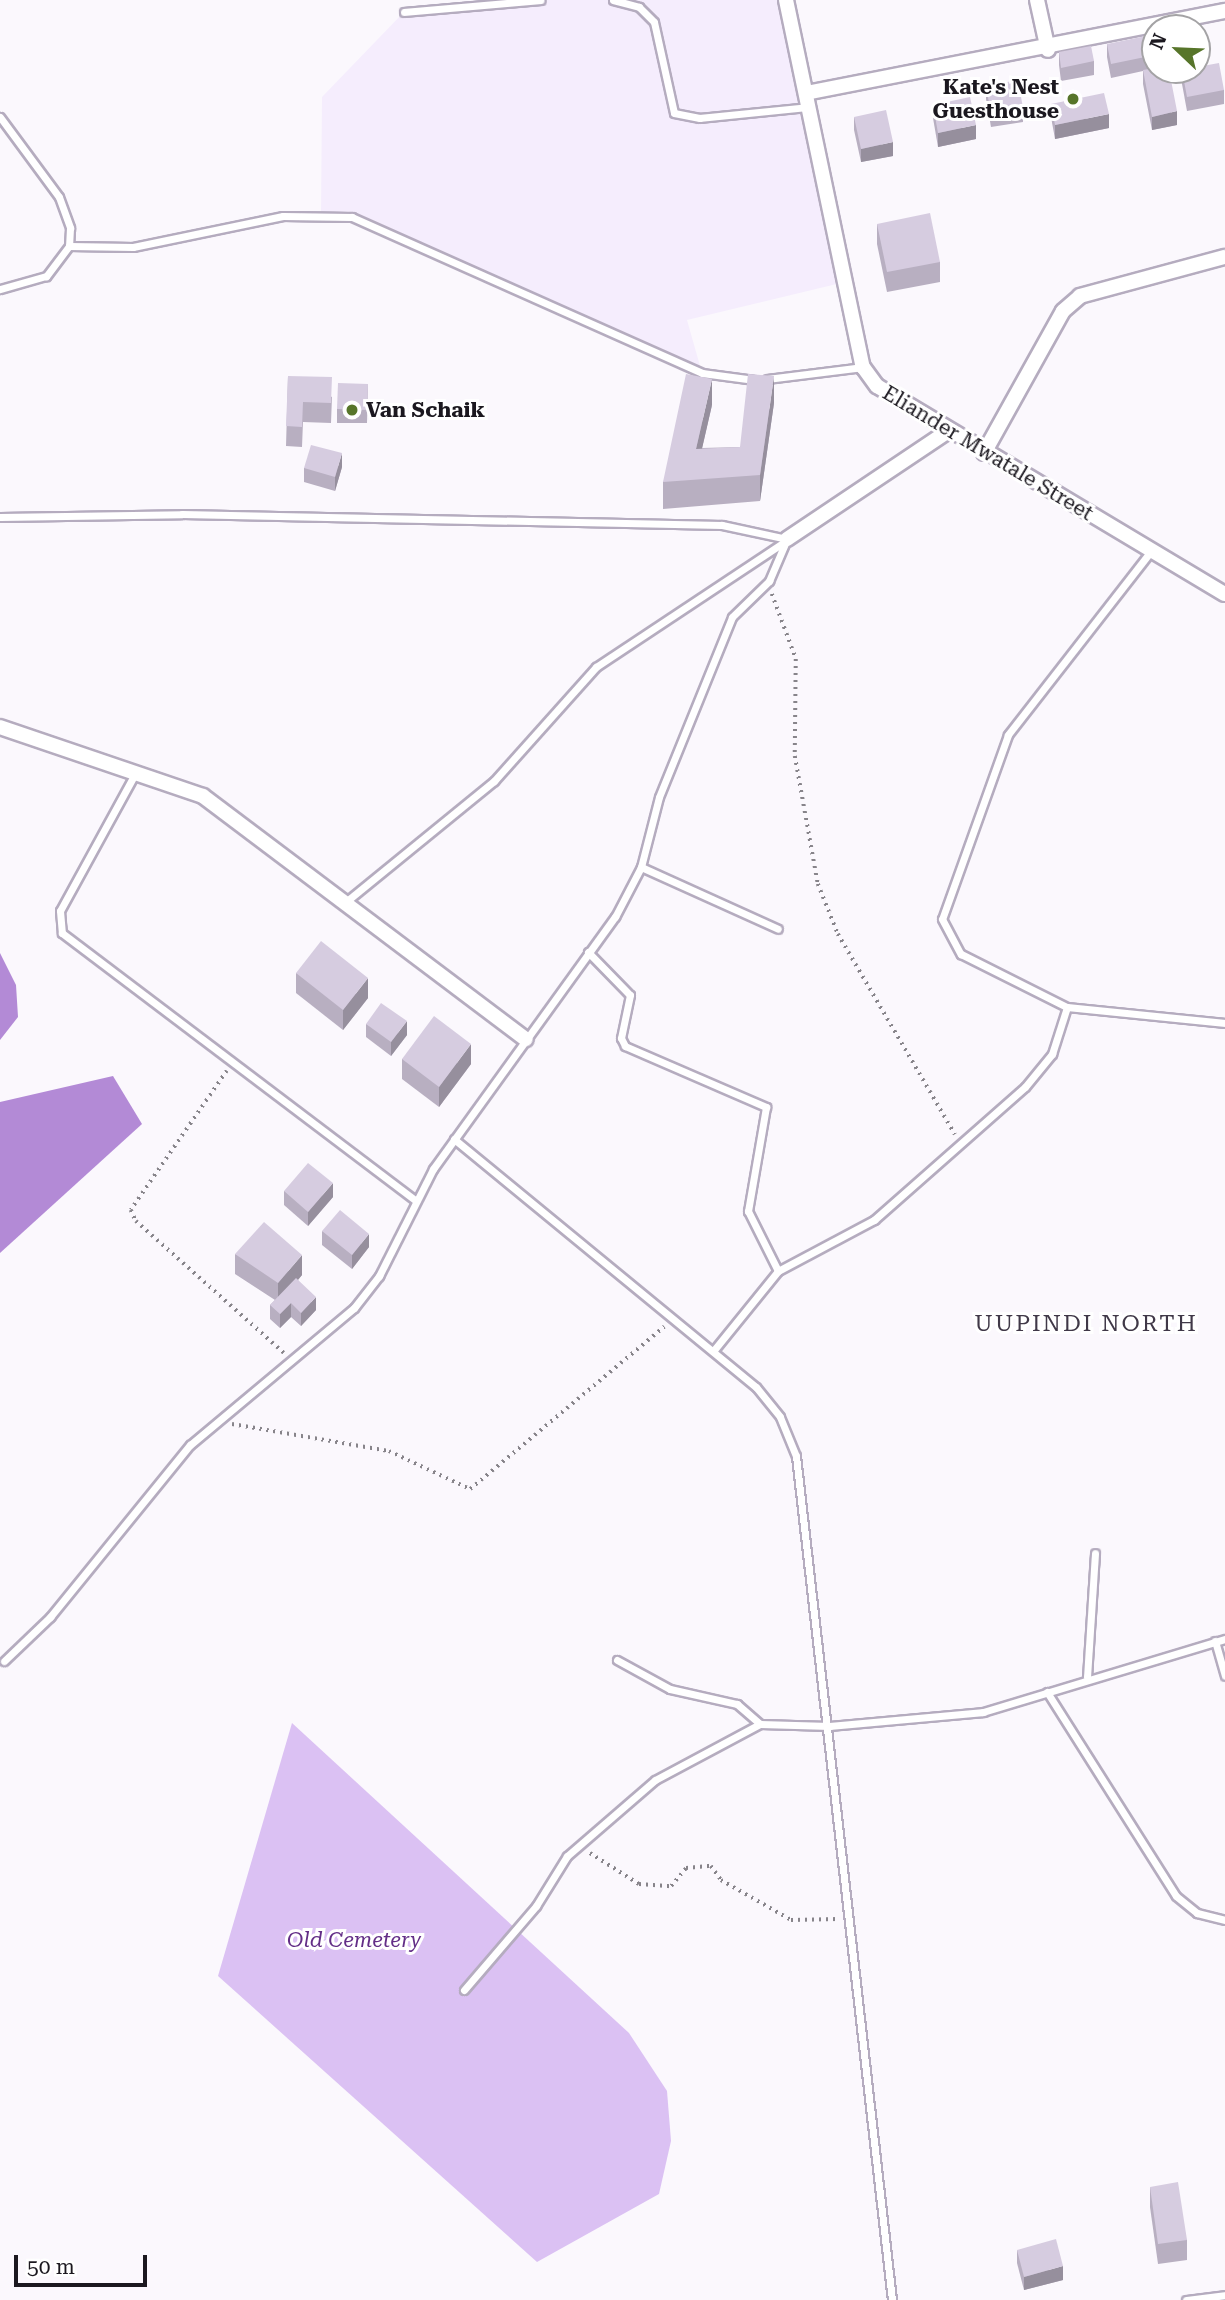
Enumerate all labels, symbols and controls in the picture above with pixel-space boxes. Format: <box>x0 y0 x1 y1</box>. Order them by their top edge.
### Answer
north arrow <box>1141 14 1211 84</box>
text: N <box>1145 30 1171 53</box>
place label: Kate's Nest Guesthouse <box>932 74 1059 124</box>
marker: Kate's Nest Guesthouse <box>1065 91 1081 107</box>
street label: Eliander Mwatale Street <box>878 380 1098 526</box>
place label: Van Schaik <box>366 397 485 423</box>
marker: Van Schaik <box>344 402 360 418</box>
district label: UUPINDI NORTH <box>976 1310 1196 1338</box>
park label: Old Cemetery <box>287 1927 421 1953</box>
scale bar <box>18 2240 150 2284</box>
text: 50 m <box>27 2255 75 2279</box>

